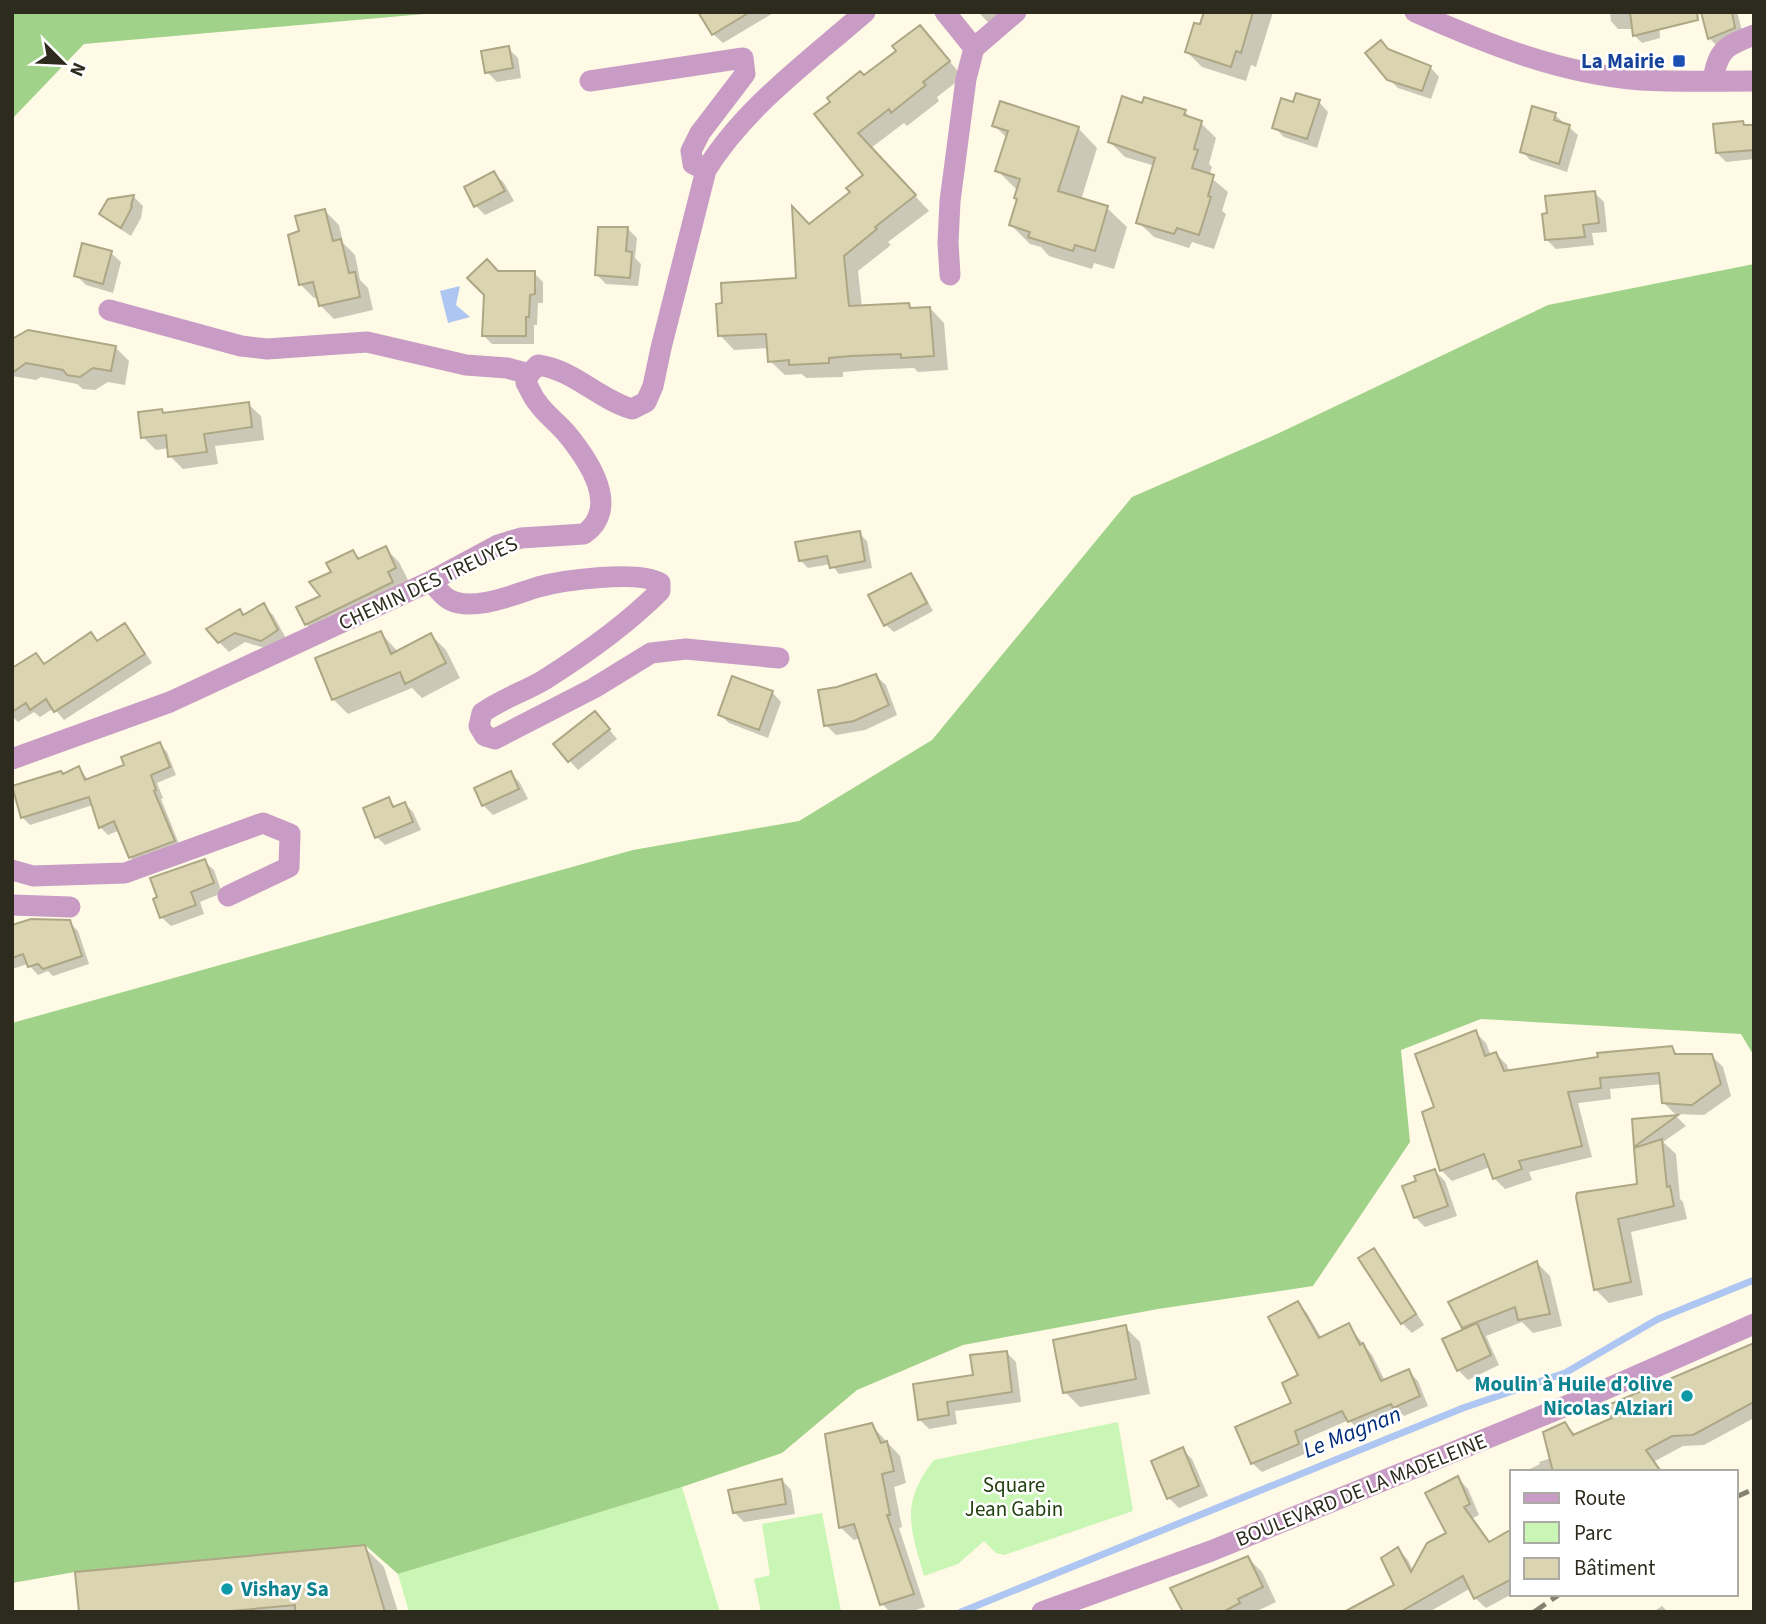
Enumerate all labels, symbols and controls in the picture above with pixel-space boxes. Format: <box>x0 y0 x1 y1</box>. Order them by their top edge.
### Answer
north arrow <box>28 28 98 98</box>
place label: La Mairie <box>1581 46 1665 76</box>
marker: La Mairie <box>1671 53 1687 69</box>
text: N <box>62 58 92 81</box>
street label: CHEMIN DES TREUYES <box>334 528 522 638</box>
place label: Moulin à Huile d’olive Nicolas Alziari <box>1475 1369 1673 1423</box>
marker: Moulin à Huile d’olive Nicolas Alziari <box>1679 1388 1695 1404</box>
water label: Le Magnan <box>1298 1397 1406 1467</box>
street label: BOULEVARD DE LA MADELEINE <box>1231 1426 1491 1554</box>
park label: Square Jean Gabin <box>965 1470 1063 1524</box>
legend <box>1510 1470 1738 1596</box>
text: Route <box>1574 1483 1626 1513</box>
text: Parc <box>1574 1518 1613 1548</box>
text: Bâtiment <box>1574 1553 1655 1583</box>
place label: Vishay Sa <box>240 1574 329 1604</box>
marker: Vishay Sa <box>219 1581 235 1597</box>

